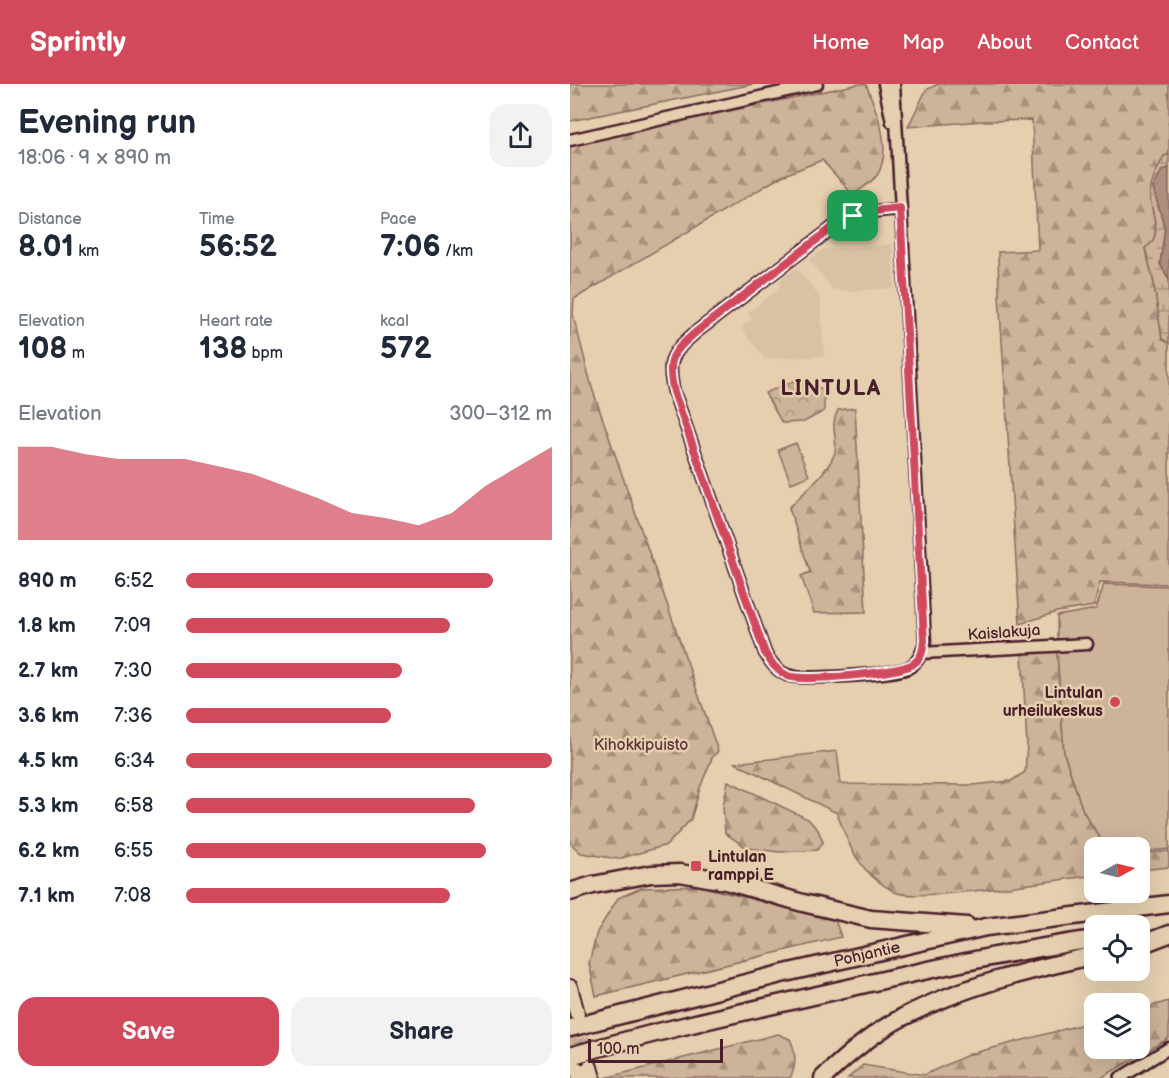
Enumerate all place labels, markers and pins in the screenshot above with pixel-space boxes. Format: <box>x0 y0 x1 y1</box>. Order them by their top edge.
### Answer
pin <box>827 190 878 241</box>
place label: Lintulan urheilukeskus <box>1003 684 1103 721</box>
marker: Lintulan urheilukeskus <box>1108 695 1122 709</box>
place label: Lintulan ramppi E <box>708 848 774 885</box>
marker: Lintulan ramppi E <box>689 859 703 873</box>

